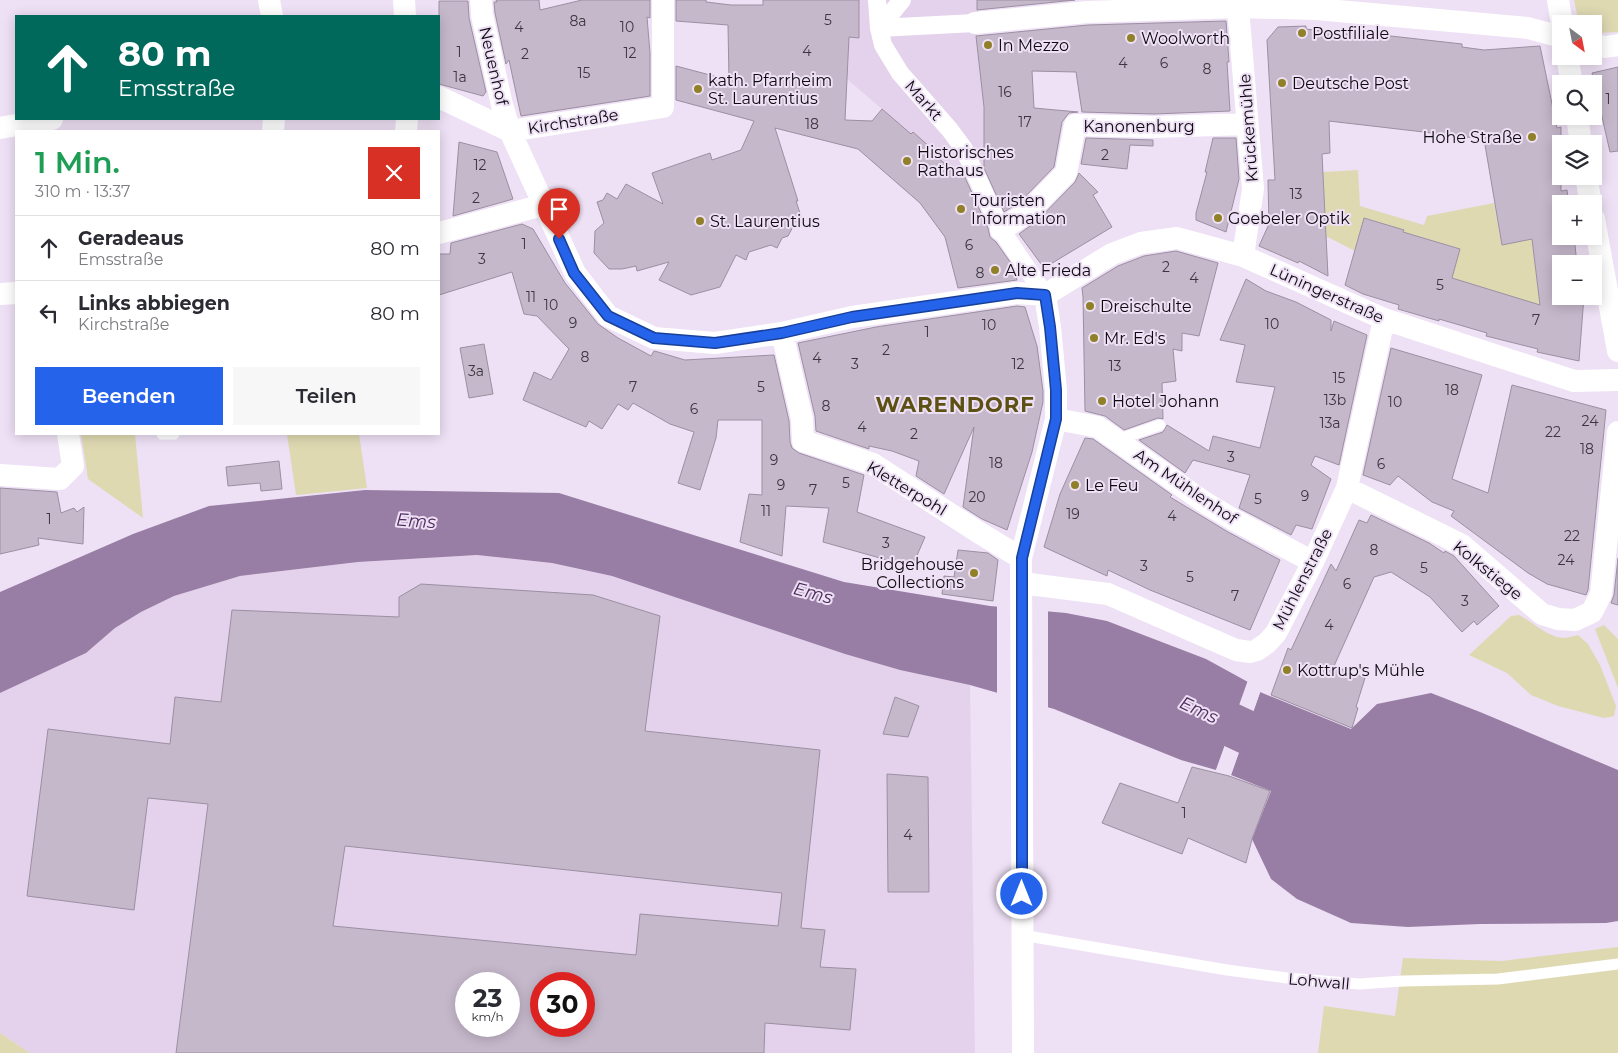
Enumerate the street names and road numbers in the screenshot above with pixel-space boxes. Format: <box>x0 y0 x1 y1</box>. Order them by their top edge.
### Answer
street label: Neuenhof <box>475 25 512 108</box>
street label: Krückemühle <box>1235 73 1262 183</box>
street label: Markt <box>901 76 947 125</box>
street label: Kirchstraße <box>526 105 620 138</box>
street label: Kanonenburg <box>1083 117 1195 136</box>
street label: Lüningerstraße <box>1267 260 1387 327</box>
street label: Am Mühlenhof <box>1130 445 1241 528</box>
street label: Kletterpohl <box>863 457 950 520</box>
street label: Mühlenstraße <box>1269 525 1336 633</box>
street label: Kolkstiege <box>1449 537 1526 604</box>
street label: Lohwall <box>1287 969 1351 994</box>

